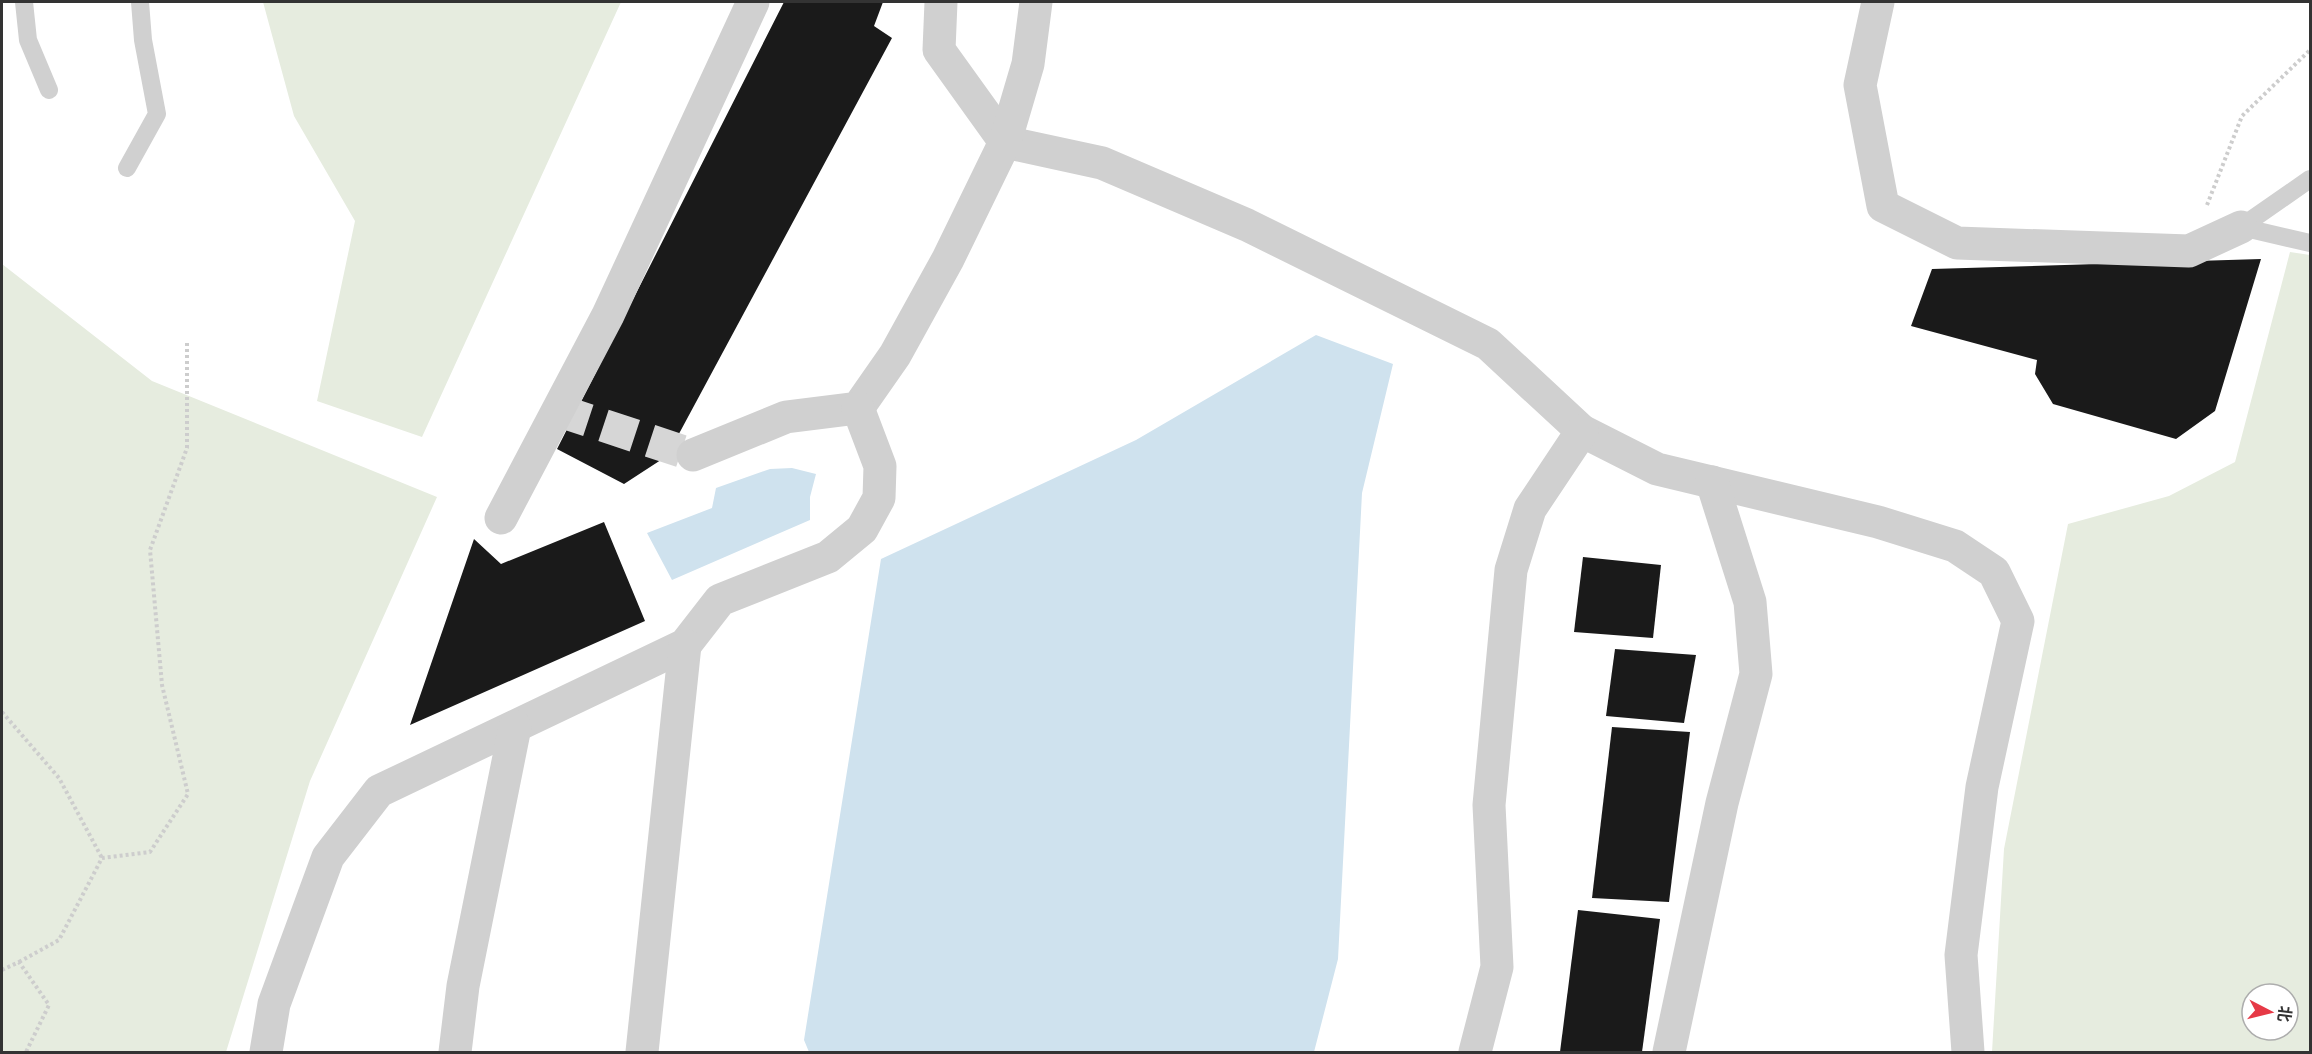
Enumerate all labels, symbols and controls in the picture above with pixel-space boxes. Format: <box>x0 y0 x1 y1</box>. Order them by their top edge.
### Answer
north arrow <box>2240 982 2300 1042</box>
text: 北 <box>2274 1005 2295 1023</box>

